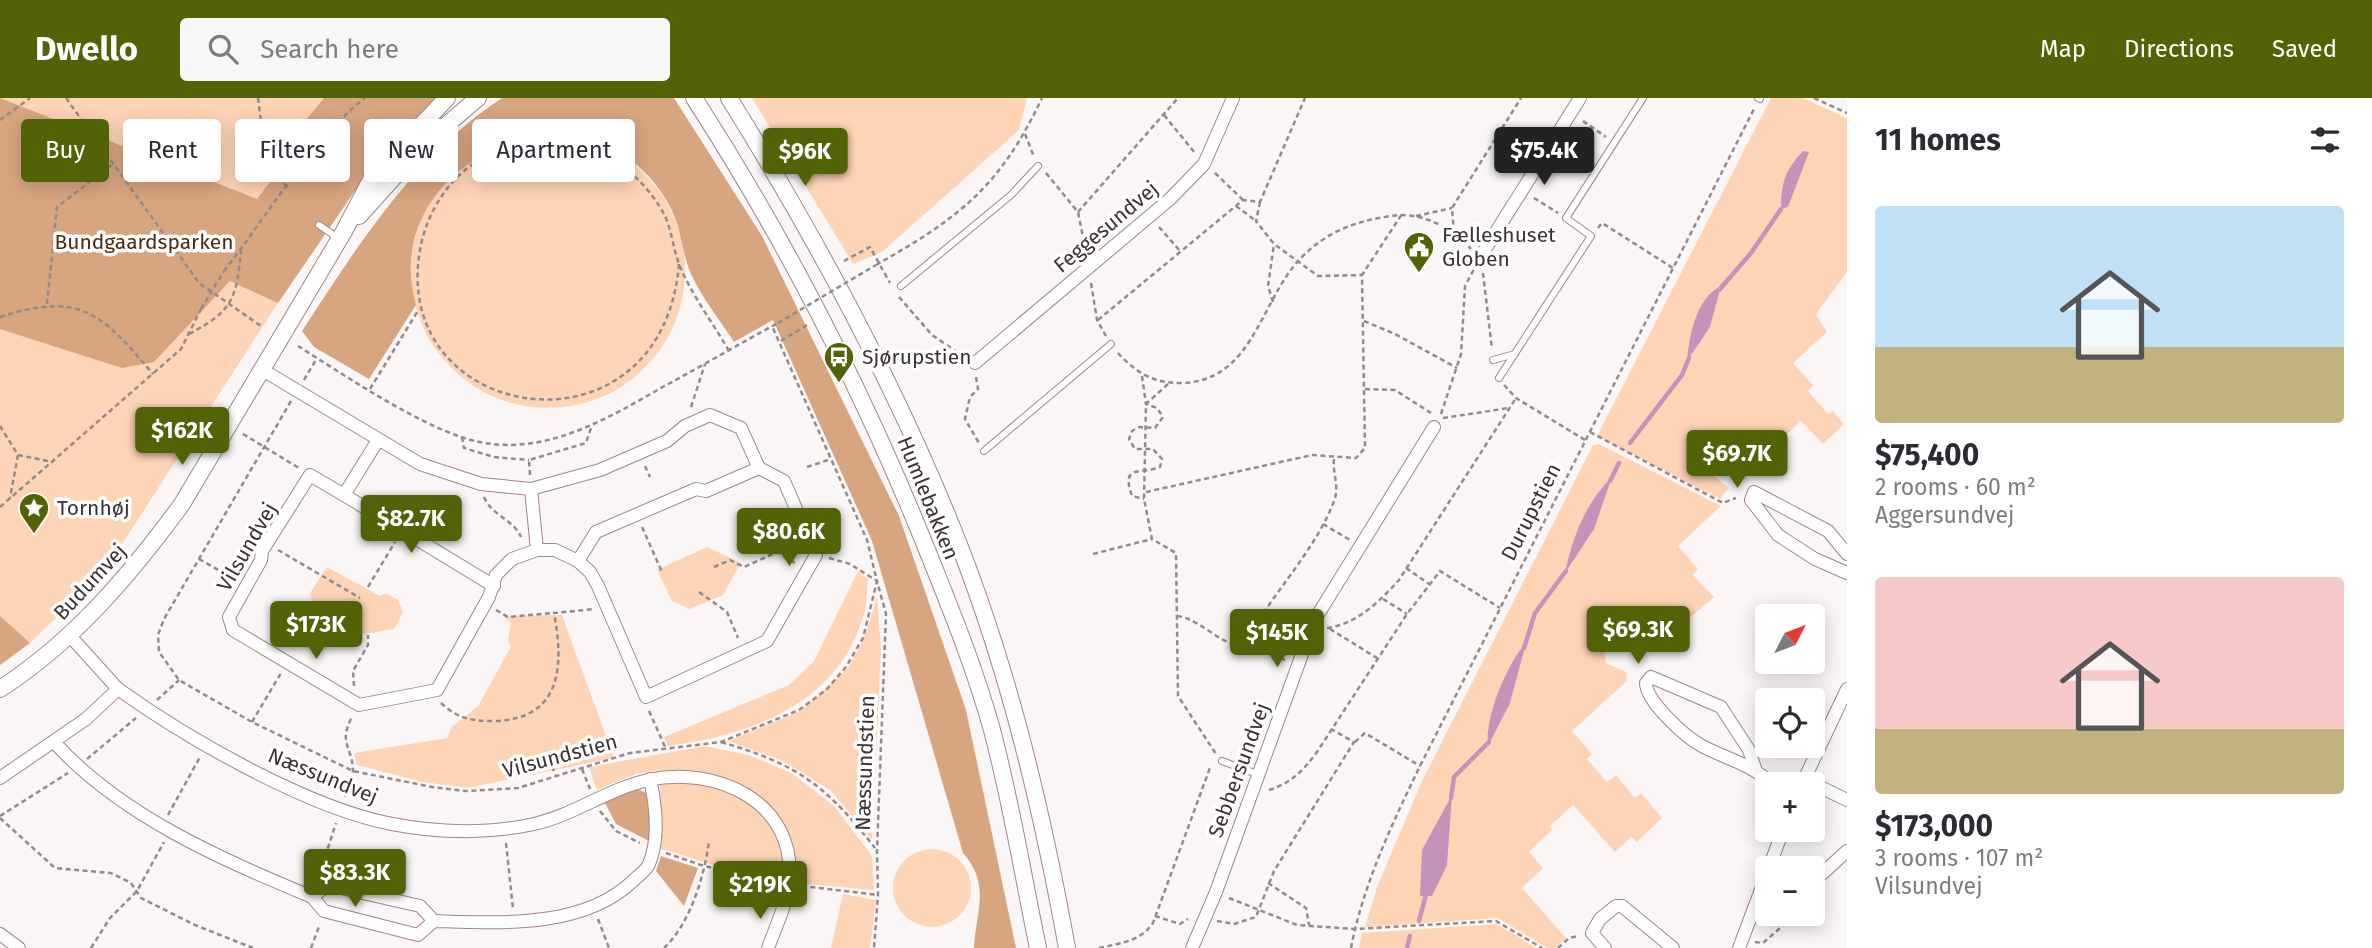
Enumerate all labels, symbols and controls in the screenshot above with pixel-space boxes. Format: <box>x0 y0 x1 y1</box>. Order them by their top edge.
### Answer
search box <box>180 18 670 81</box>
text: Dwello <box>35 29 138 69</box>
icon: search <box>204 30 242 68</box>
text: Search here <box>260 34 399 65</box>
text: Map <box>2040 35 2086 63</box>
text: Directions <box>2124 35 2234 63</box>
text: Saved <box>2272 35 2337 63</box>
chip: Buy <box>21 119 109 182</box>
chip: Rent <box>123 119 221 182</box>
chip: Filters <box>235 119 350 182</box>
chip: New <box>364 119 458 182</box>
chip: Apartment <box>472 119 635 182</box>
icon: filters <box>2306 121 2344 159</box>
text: 11 homes <box>1875 122 2001 158</box>
pin: $75.4K <box>1487 127 1601 187</box>
pin: $96K <box>764 129 846 188</box>
text: $75.4K <box>1510 136 1578 164</box>
text: $96K <box>779 137 831 165</box>
street label: Feggesundvej <box>1048 176 1164 278</box>
place label: Fælleshuset Globen <box>1442 222 1556 272</box>
park label: Bundgaardsparken <box>54 229 234 255</box>
public building icon: Fælleshuset Globen <box>1402 230 1436 274</box>
icon: home <box>2047 252 2173 378</box>
bus stop icon: Sjørupstien <box>822 340 856 384</box>
place label: Sjørupstien <box>862 344 971 370</box>
pin: $162K <box>133 408 231 467</box>
text: $162K <box>151 416 213 444</box>
pin: $69.7K <box>1680 430 1794 490</box>
street label: Humlebakken <box>891 433 965 563</box>
text: $75,400 <box>1875 437 1979 473</box>
text: $69.7K <box>1703 439 1771 467</box>
street label: Durupstien <box>1495 459 1567 565</box>
text: 2 rooms · 60 m² <box>1875 473 2036 501</box>
place icon: Tornhøj <box>17 491 51 535</box>
place label: Tornhøj <box>57 495 130 521</box>
pin: $82.7K <box>354 496 468 555</box>
street label: Vilsundvej <box>211 498 283 596</box>
text: Aggersundvej <box>1875 501 2014 529</box>
text: $82.7K <box>377 504 445 532</box>
pin: $80.6K <box>732 508 846 568</box>
text: $80.6K <box>753 517 825 545</box>
street label: Budumvej <box>48 538 132 626</box>
pin: $173K <box>267 602 365 661</box>
north arrow <box>1755 604 1825 674</box>
map controls <box>1755 604 1825 926</box>
pin: $69.3K <box>1581 606 1695 666</box>
text: $173K <box>286 610 346 638</box>
pin: $145K <box>1228 610 1326 669</box>
text: $69.3K <box>1603 615 1673 643</box>
text: $145K <box>1246 618 1308 646</box>
icon: home <box>2047 623 2173 749</box>
button: locate <box>1755 688 1825 758</box>
street label: Næssundstien <box>850 695 880 831</box>
street label: Sebbersundvej <box>1203 699 1275 841</box>
street label: Vilsundstien <box>500 728 620 784</box>
street label: Næssundvej <box>264 742 382 810</box>
button: + <box>1755 772 1825 842</box>
text: $173,000 <box>1875 808 1993 844</box>
text: 3 rooms · 107 m² <box>1875 844 2043 872</box>
pin: $83.3K <box>298 850 412 909</box>
button: − <box>1755 856 1825 926</box>
text: $83.3K <box>320 858 390 886</box>
pin: $219K <box>711 862 809 921</box>
text: $219K <box>729 870 791 898</box>
text: Vilsundvej <box>1875 872 1983 900</box>

